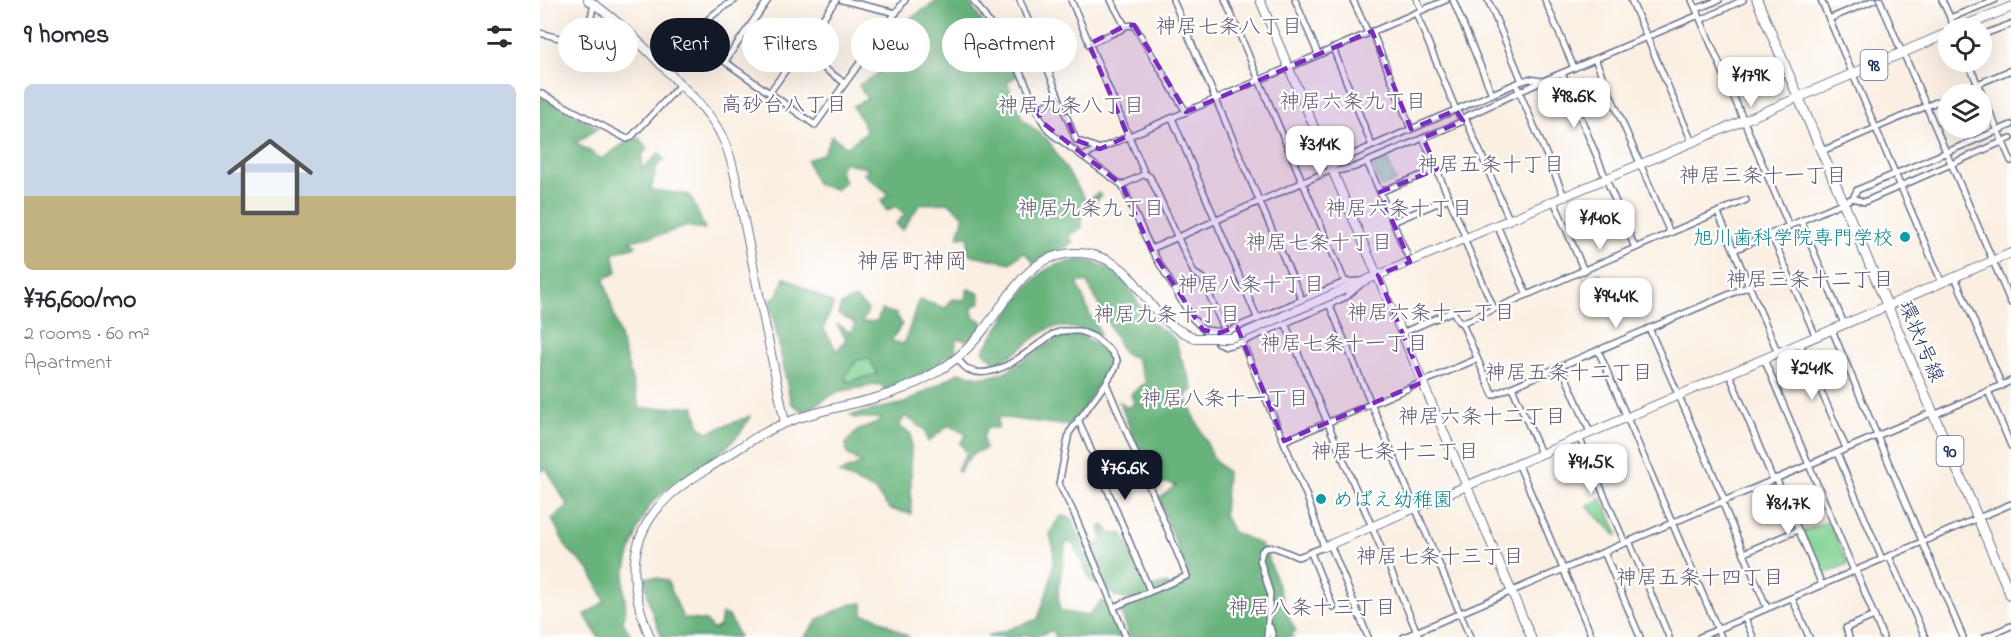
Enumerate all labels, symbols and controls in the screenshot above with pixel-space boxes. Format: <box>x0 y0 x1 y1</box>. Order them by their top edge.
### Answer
district label: 神居七条八丁目 <box>1156 13 1303 43</box>
text: 9 homes <box>24 17 109 55</box>
chip: Buy <box>558 18 638 72</box>
chip: Rent <box>650 18 730 72</box>
chip: Filters <box>742 18 839 72</box>
chip: New <box>851 18 930 72</box>
chip: Apartment <box>942 18 1077 72</box>
map controls <box>1938 18 1992 138</box>
button: locate <box>1938 18 1992 72</box>
icon: filters <box>483 20 516 53</box>
road number: 98 <box>1860 50 1888 80</box>
pin: ¥179K <box>1709 57 1793 108</box>
text: ¥179K <box>1732 62 1770 91</box>
pin: ¥98.6K <box>1525 78 1623 129</box>
text: ¥98.6K <box>1552 83 1596 112</box>
button: layers <box>1938 84 1992 138</box>
district label: 神居六条九丁目 <box>1280 88 1427 118</box>
district label: 高砂台八丁目 <box>721 91 847 121</box>
district label: 神居九条八丁目 <box>998 92 1145 122</box>
icon: home <box>216 123 324 231</box>
pin: ¥314K <box>1278 126 1362 177</box>
text: ¥314K <box>1300 131 1340 160</box>
district label: 神居五条十丁目 <box>1418 151 1565 181</box>
district label: 神居三条十一丁目 <box>1679 162 1847 192</box>
district label: 神居九条九丁目 <box>1018 195 1165 225</box>
district label: 神居六条十丁目 <box>1326 195 1473 225</box>
pin: ¥140K <box>1558 200 1642 251</box>
text: ¥140K <box>1580 205 1620 234</box>
place label: 旭川歯科学院専門学校 <box>1693 225 1893 254</box>
district label: 神居七条十丁目 <box>1246 229 1393 259</box>
marker: 旭川歯科学院専門学校 <box>1898 230 1912 244</box>
district label: 神居町神岡 <box>857 247 967 279</box>
district label: 神居三条十二丁目 <box>1726 266 1894 296</box>
district label: 神居八条十丁目 <box>1178 271 1325 301</box>
pin: ¥94.4K <box>1567 278 1665 329</box>
text: ¥76,600/mo <box>24 282 136 320</box>
text: ¥94.4K <box>1594 283 1638 312</box>
street label: 環状1号線 <box>1889 297 1950 387</box>
district label: 神居六条十一丁目 <box>1347 299 1515 329</box>
district label: 神居九条十丁目 <box>1094 301 1241 331</box>
text: 2 rooms · 60 m² <box>24 320 150 349</box>
district label: 神居七条十一丁目 <box>1260 330 1428 360</box>
text: Apartment <box>24 349 112 378</box>
pin: ¥241K <box>1770 350 1854 401</box>
text: ¥241K <box>1791 355 1833 384</box>
district label: 神居五条十二丁目 <box>1485 359 1653 389</box>
district label: 神居八条十一丁目 <box>1141 385 1309 415</box>
district label: 神居六条十二丁目 <box>1398 403 1566 433</box>
road number: 90 <box>1936 436 1964 466</box>
district label: 神居七条十二丁目 <box>1311 438 1479 468</box>
pin: ¥91.5K <box>1542 444 1640 495</box>
text: ¥91.5K <box>1568 449 1614 478</box>
pin: ¥76.6K <box>1076 450 1174 501</box>
text: ¥76.6K <box>1101 455 1149 484</box>
pin: ¥81.7K <box>1739 485 1837 536</box>
place label: めばえ幼稚園 <box>1333 487 1453 516</box>
text: ¥81.7K <box>1766 490 1810 519</box>
marker: めばえ幼稚園 <box>1314 492 1328 506</box>
district label: 神居七条十三丁目 <box>1356 543 1524 573</box>
district label: 神居五条十四丁目 <box>1616 564 1784 594</box>
district label: 神居八条十三丁目 <box>1228 594 1396 624</box>

